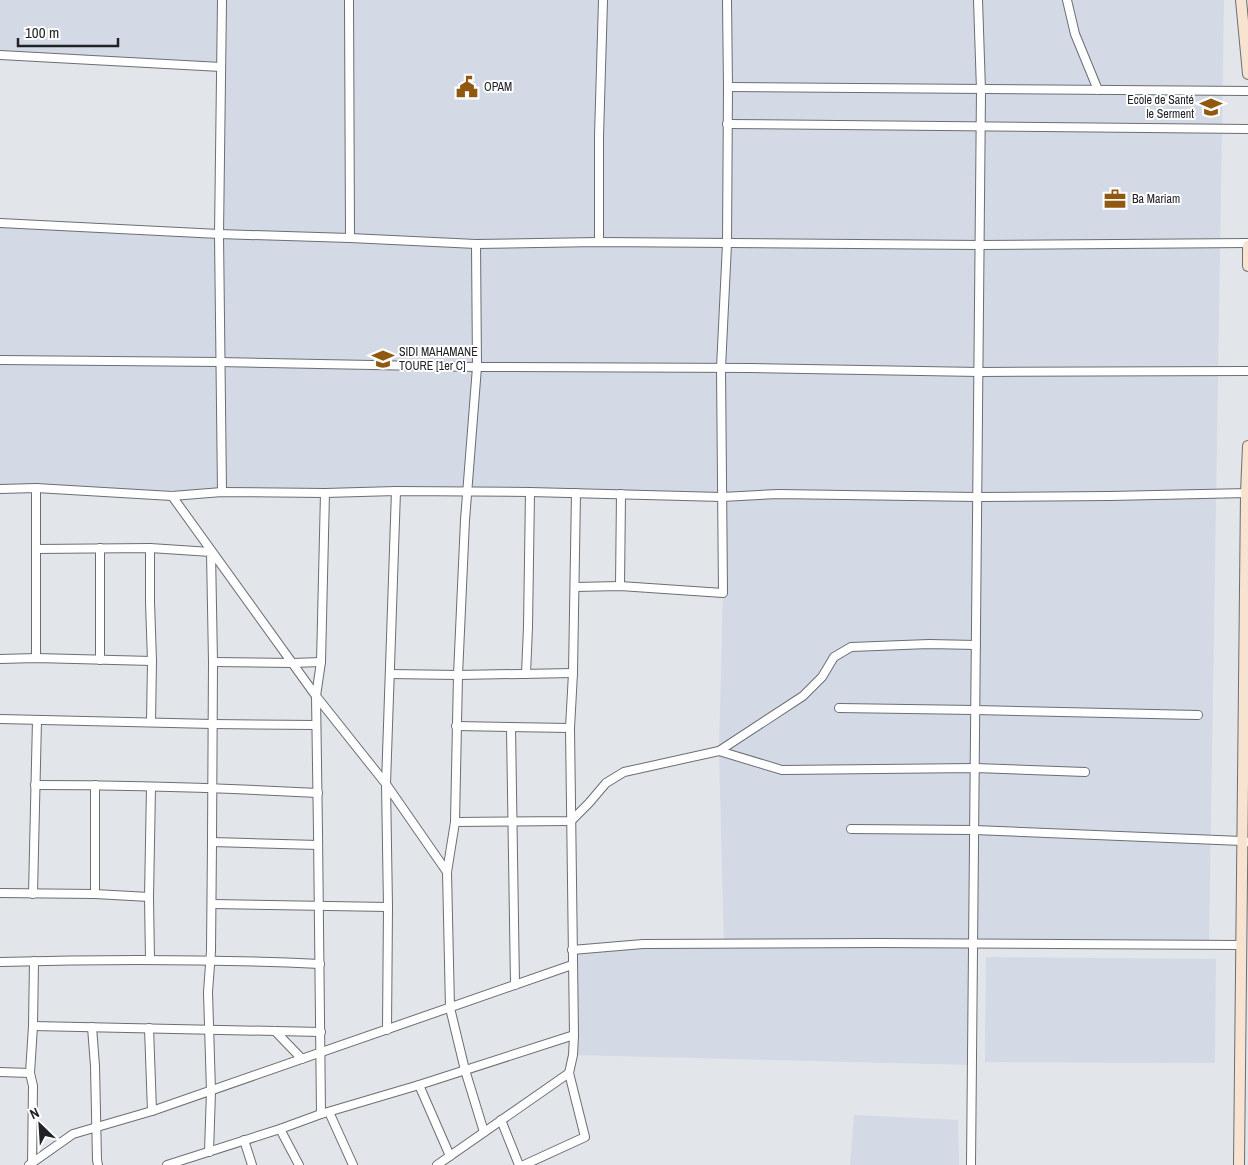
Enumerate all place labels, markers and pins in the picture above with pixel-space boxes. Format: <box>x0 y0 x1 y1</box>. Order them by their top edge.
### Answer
public building icon: OPAM <box>454 74 480 100</box>
place label: OPAM <box>484 79 512 95</box>
place label: Ecole de Santé le Serment <box>1127 92 1194 122</box>
school or university icon: Ecole de Santé le Serment <box>1198 94 1224 120</box>
office icon: Ba Mariam <box>1102 186 1128 212</box>
place label: Ba Mariam <box>1132 191 1180 207</box>
place label: SIDI MAHAMANE TOURE [1er C] <box>399 344 478 374</box>
school or university icon: SIDI MAHAMANE TOURE [1er C] <box>370 346 396 372</box>

